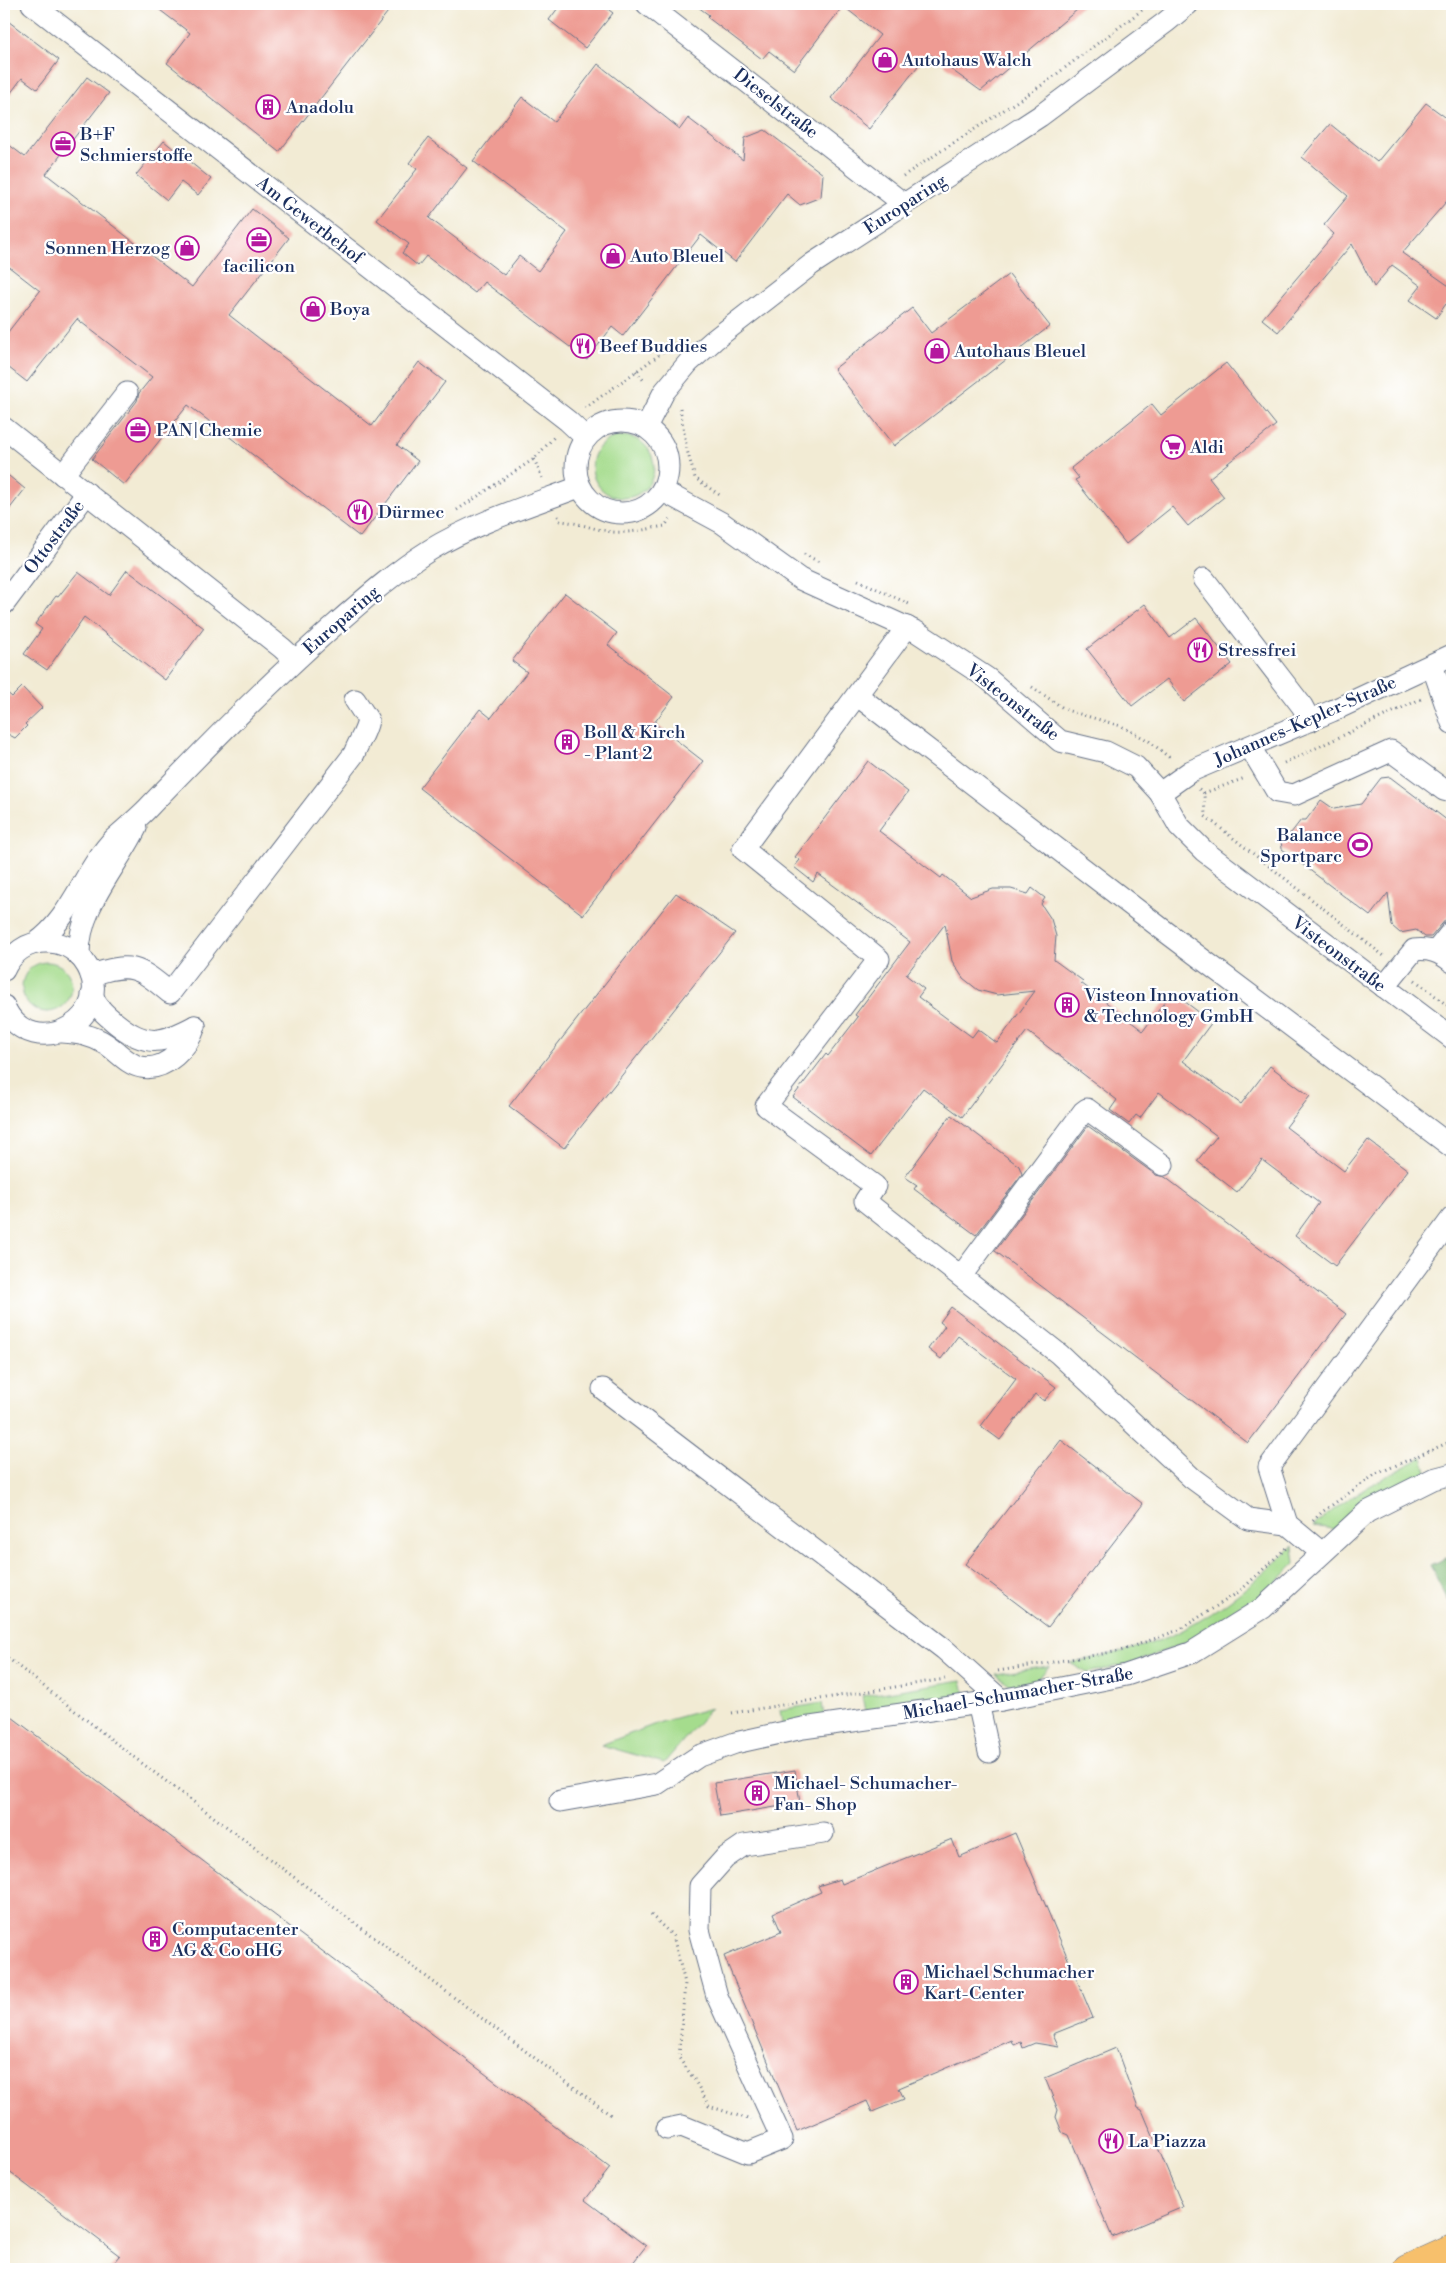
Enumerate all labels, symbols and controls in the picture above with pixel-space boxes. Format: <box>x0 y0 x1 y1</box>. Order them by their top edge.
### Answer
shop icon: Autohaus Walch <box>872 47 898 73</box>
place label: Autohaus Walch <box>901 49 1032 72</box>
street label: Dieselstraße <box>729 63 823 144</box>
building icon: Anadolu <box>255 94 281 120</box>
place label: Anadolu <box>285 96 355 119</box>
place label: B+F Schmierstoffe <box>79 123 193 167</box>
office icon: B+F Schmierstoffe <box>50 131 76 157</box>
street label: Europaring <box>860 169 952 240</box>
street label: Am Gewerbehof <box>251 171 369 270</box>
office icon: facilicon <box>246 227 272 253</box>
shop icon: Sonnen Herzog <box>174 235 200 261</box>
place label: Sonnen Herzog <box>45 237 171 260</box>
shop icon: Auto Bleuel <box>600 243 626 269</box>
place label: Auto Bleuel <box>629 245 725 268</box>
place label: facilicon <box>223 255 295 278</box>
shop icon: Boya <box>300 296 326 322</box>
place label: Boya <box>329 298 371 321</box>
restaurant icon: Beef Buddies <box>570 333 596 359</box>
place label: Beef Buddies <box>599 335 707 358</box>
shop icon: Autohaus Bleuel <box>924 338 950 364</box>
place label: Autohaus Bleuel <box>953 340 1087 363</box>
office icon: PAN|Chemie <box>125 417 151 443</box>
place label: PAN|Chemie <box>156 419 262 442</box>
supermarket icon: Aldi <box>1160 434 1186 460</box>
place label: Aldi <box>1189 436 1224 459</box>
street label: Ottostraße <box>19 496 90 579</box>
restaurant icon: Dürmec <box>347 499 373 525</box>
place label: Dürmec <box>378 501 444 524</box>
street label: Europaring <box>298 580 385 660</box>
restaurant icon: Stressfrei <box>1187 637 1213 663</box>
place label: Stressfrei <box>1218 639 1296 662</box>
street label: Visteonstraße <box>961 658 1064 746</box>
street label: Johannes-Kepler-Straße <box>1210 671 1400 772</box>
place label: Boll & Kirch - Plant 2 <box>583 721 686 765</box>
building icon: Boll & Kirch - Plant 2 <box>554 729 580 755</box>
place label: Balance Sportparc <box>1260 824 1342 868</box>
sports icon: Balance Sportparc <box>1347 832 1373 858</box>
street label: Visteonstraße <box>1286 911 1390 997</box>
place label: Visteon Innovation & Technology GmbH <box>1083 984 1254 1028</box>
building icon: Visteon Innovation & Technology GmbH <box>1054 992 1080 1018</box>
street label: Michael-Schumacher-Straße <box>901 1662 1135 1725</box>
place label: Michael- Schumacher- Fan- Shop <box>774 1772 958 1816</box>
building icon: Michael- Schumacher- Fan- Shop <box>744 1780 770 1806</box>
place label: Computacenter AG & Co oHG <box>171 1918 299 1962</box>
building icon: Computacenter AG & Co oHG <box>142 1926 168 1952</box>
place label: Michael Schumacher Kart-Center <box>924 1961 1095 2005</box>
building icon: Michael Schumacher Kart-Center <box>893 1969 919 1995</box>
restaurant icon: La Piazza <box>1098 2128 1124 2154</box>
place label: La Piazza <box>1128 2130 1207 2153</box>

